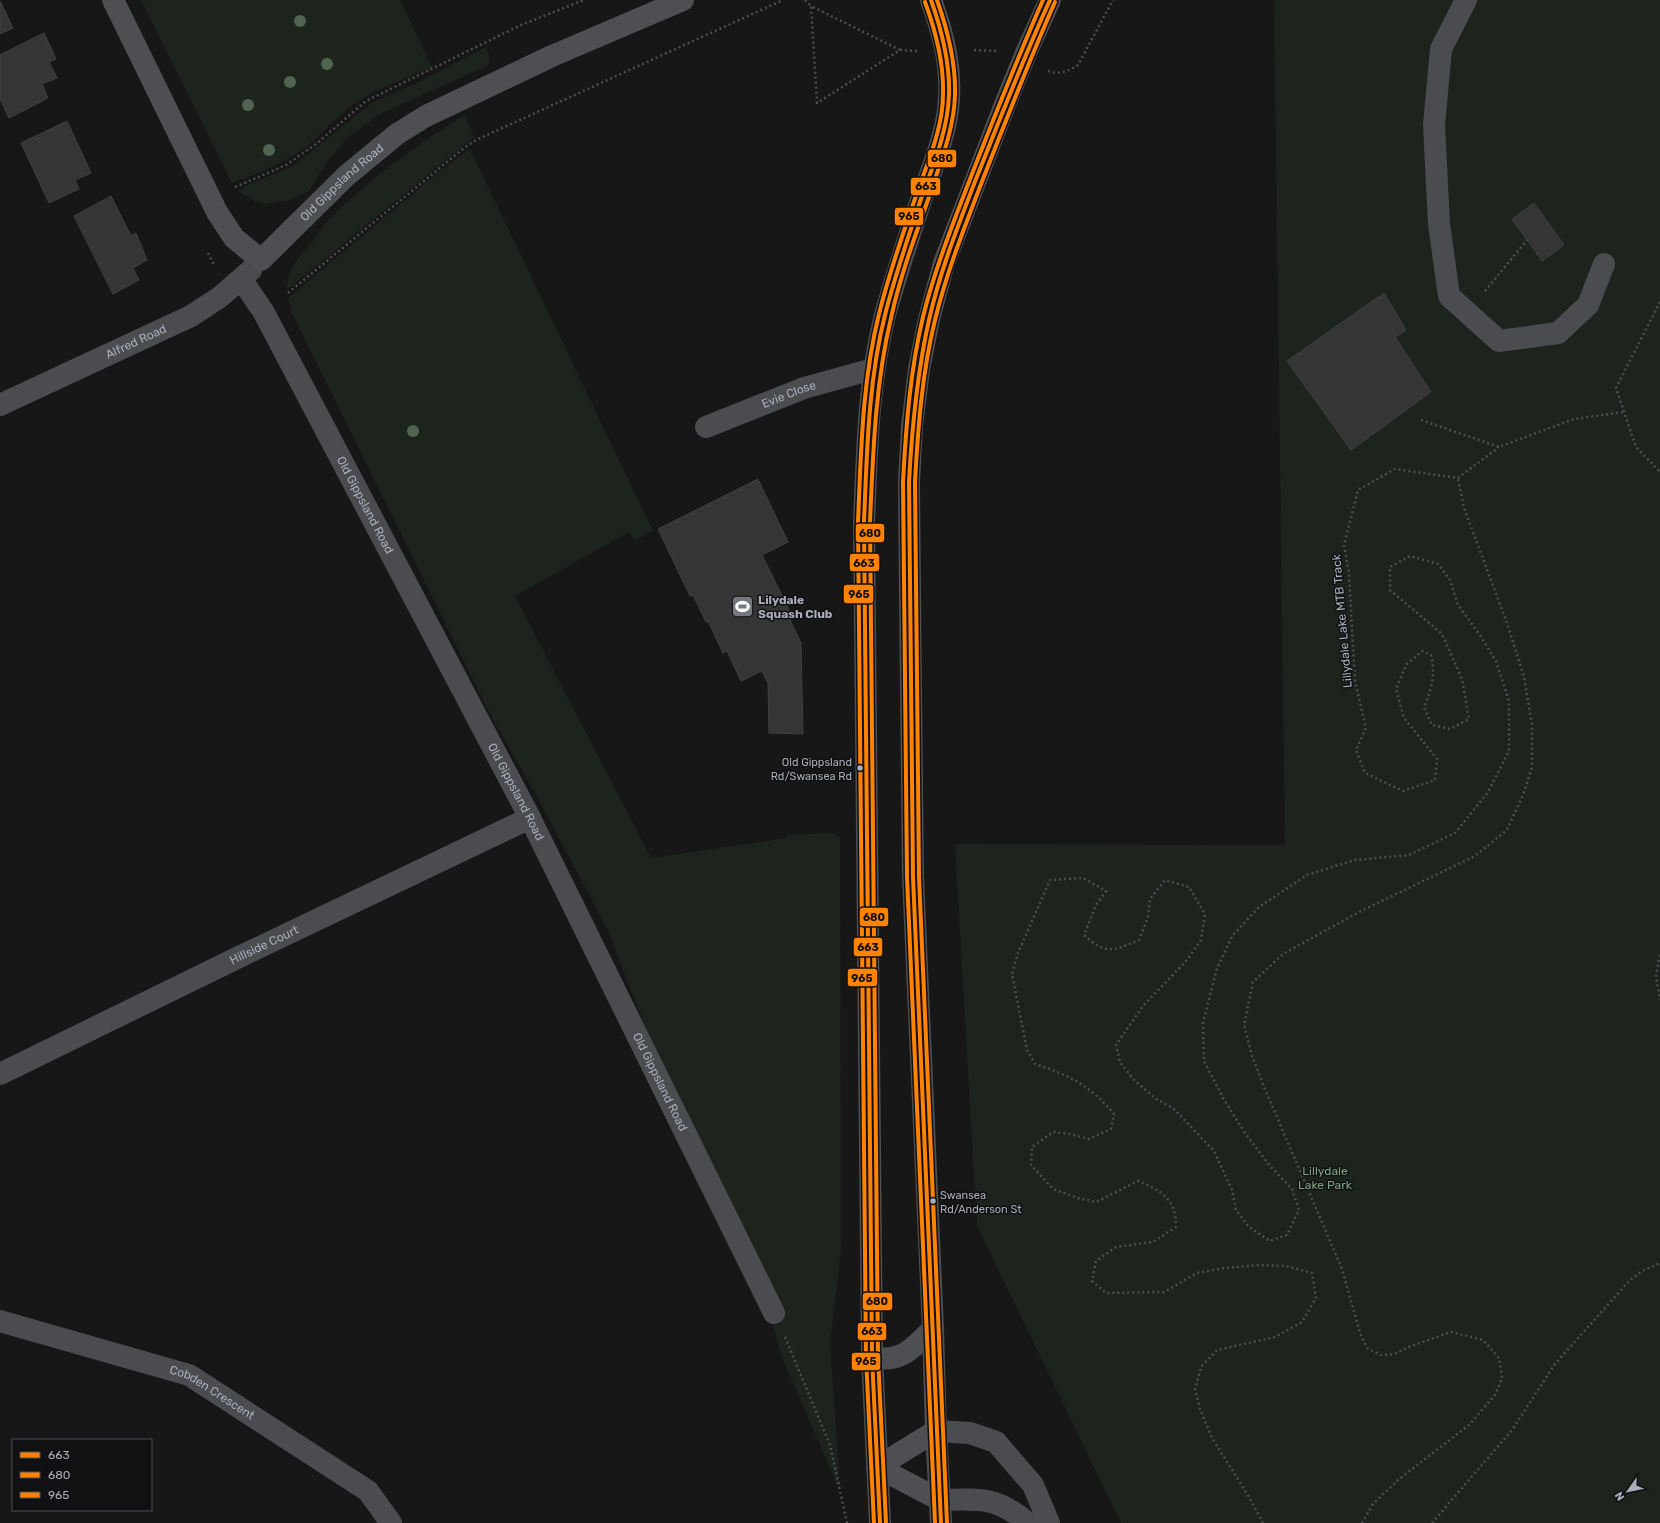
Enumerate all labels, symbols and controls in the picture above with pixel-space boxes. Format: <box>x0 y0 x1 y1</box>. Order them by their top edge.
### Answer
street label: Old Gippsland Road <box>297 141 386 224</box>
line badge: 680 <box>927 149 957 168</box>
text: 680 <box>931 152 953 165</box>
line badge: 663 <box>910 177 941 196</box>
text: 663 <box>915 180 937 193</box>
line badge: 965 <box>894 207 924 226</box>
text: 965 <box>898 210 920 223</box>
street label: Alfred Road <box>103 322 169 362</box>
street label: Evie Close <box>760 378 818 411</box>
street label: Old Gippsland Road <box>334 454 396 556</box>
line badge: 680 <box>855 523 885 543</box>
text: 680 <box>859 527 881 540</box>
line badge: 663 <box>849 553 880 572</box>
street label: Lillydale Lake MTB Track <box>1329 553 1355 688</box>
text: 663 <box>853 557 875 570</box>
line badge: 965 <box>843 584 874 604</box>
text: 965 <box>848 588 870 601</box>
place label: Lilydale Squash Club <box>758 593 833 621</box>
sports icon: Lilydale Squash Club <box>730 594 756 620</box>
street label: Old Gippsland Road <box>485 741 547 843</box>
place label: Old Gippsland Rd/Swansea Rd <box>771 756 852 783</box>
marker: Old Gippsland Rd/Swansea Rd <box>855 763 865 773</box>
line badge: 680 <box>859 907 889 927</box>
text: 680 <box>863 911 885 924</box>
street label: Hillside Court <box>227 922 301 967</box>
line badge: 663 <box>853 937 883 957</box>
text: 663 <box>857 941 879 954</box>
line badge: 965 <box>847 968 878 987</box>
text: 965 <box>851 972 873 985</box>
street label: Old Gippsland Road <box>630 1030 690 1133</box>
park label: Lillydale Lake Park <box>1298 1164 1353 1192</box>
place label: Swansea Rd/Anderson St <box>940 1189 1022 1216</box>
marker: Swansea Rd/Anderson St <box>928 1196 938 1206</box>
line badge: 680 <box>862 1292 893 1311</box>
text: 680 <box>866 1295 888 1308</box>
line badge: 663 <box>857 1322 887 1341</box>
text: 663 <box>861 1325 883 1338</box>
line badge: 965 <box>851 1352 881 1371</box>
text: 965 <box>855 1355 877 1368</box>
street label: Cobden Crescent <box>168 1363 257 1423</box>
legend <box>12 1439 152 1511</box>
text: 663 <box>48 1448 70 1462</box>
text: 680 <box>48 1468 71 1482</box>
north arrow <box>1608 1471 1648 1511</box>
text: 965 <box>48 1488 69 1502</box>
text: N <box>1612 1489 1628 1503</box>

